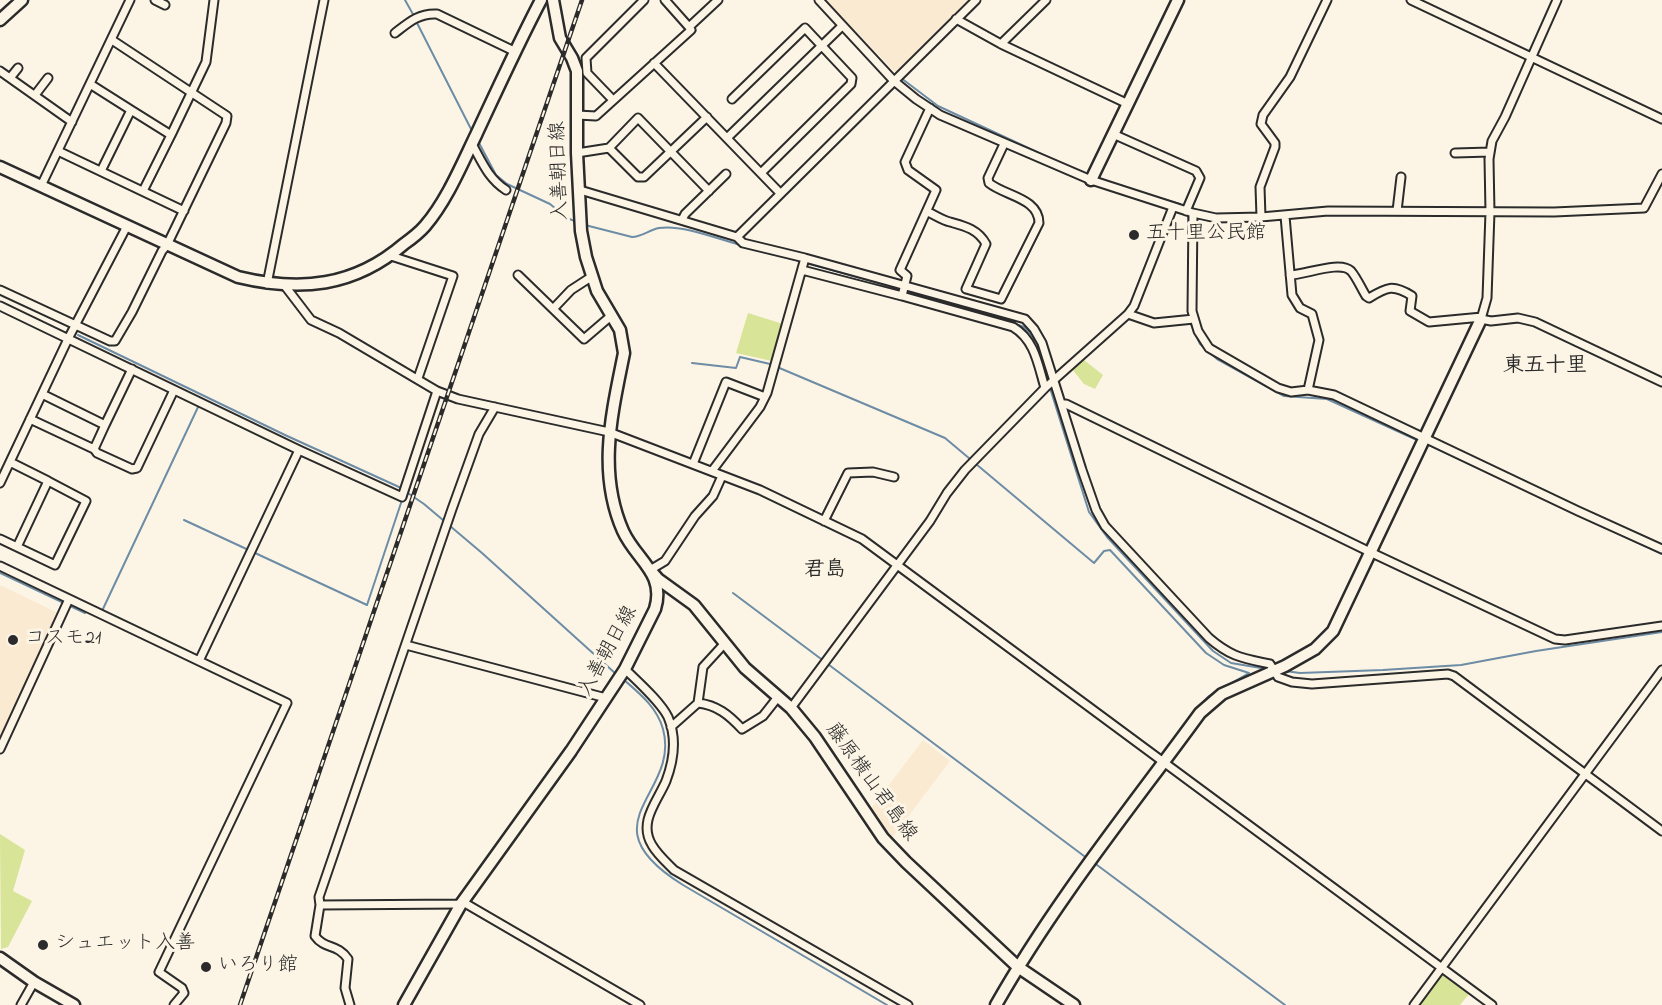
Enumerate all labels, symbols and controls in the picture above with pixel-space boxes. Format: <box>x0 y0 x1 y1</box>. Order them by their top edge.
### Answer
street label: 入善朝日線 <box>547 121 575 221</box>
place label: 五十里公民館 <box>1146 223 1266 247</box>
marker: 五十里公民館 <box>1127 228 1141 242</box>
district label: 東五十里 <box>1503 355 1587 381</box>
district label: 君島 <box>804 559 846 585</box>
street label: 入善朝日線 <box>574 602 644 702</box>
place label: コスモ21 <box>25 628 101 652</box>
marker: コスモ21 <box>6 633 20 647</box>
street label: 藤原横山君島線 <box>819 719 921 847</box>
place label: シュエット入善 <box>55 933 195 957</box>
marker: シュエット入善 <box>36 938 50 952</box>
place label: いろり館 <box>218 955 298 979</box>
marker: いろり館 <box>199 960 213 974</box>

